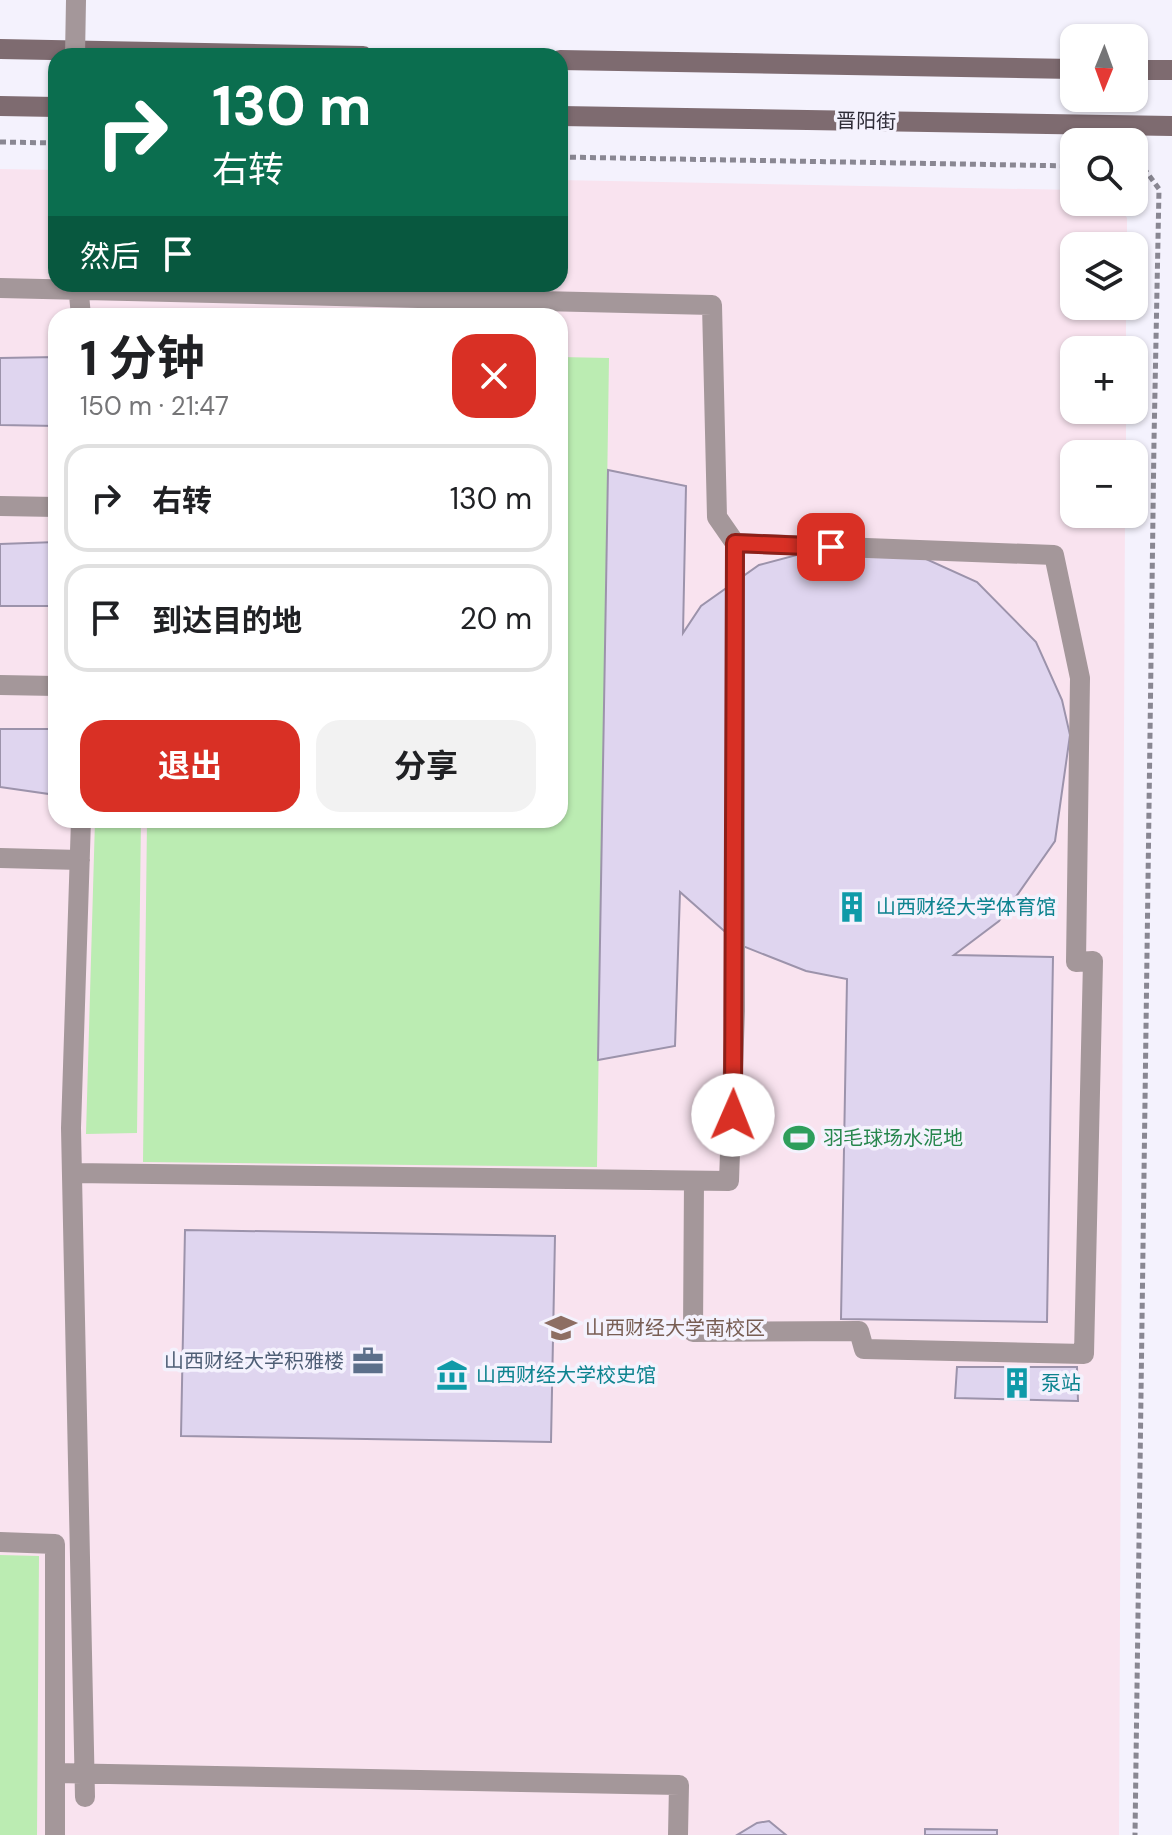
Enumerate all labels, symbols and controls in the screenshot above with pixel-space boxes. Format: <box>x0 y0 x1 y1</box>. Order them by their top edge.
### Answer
north arrow <box>1060 24 1148 112</box>
map controls <box>1060 24 1148 528</box>
text: 130 m <box>212 69 371 142</box>
icon: right <box>80 80 184 184</box>
street label: 晋阳街 <box>836 107 896 135</box>
button: search <box>1060 128 1148 216</box>
text: 右转 <box>212 146 284 193</box>
icon: arrive <box>156 232 200 276</box>
button: layers <box>1060 232 1148 320</box>
text: 然后 <box>80 237 140 276</box>
text: 1 分钟 <box>80 327 205 390</box>
button: close <box>452 334 536 418</box>
button: + <box>1060 336 1148 424</box>
text: 150 m · 21:47 <box>80 389 229 423</box>
button: − <box>1060 440 1148 528</box>
icon: right <box>84 476 128 520</box>
text: 130 m <box>450 479 532 518</box>
text: 右转 <box>152 481 212 520</box>
pin <box>797 513 865 581</box>
icon: arrive <box>809 525 853 569</box>
icon: arrive <box>84 596 128 640</box>
text: 20 m <box>460 599 532 638</box>
text: 到达目的地 <box>152 601 302 640</box>
button: 退出 <box>80 720 300 812</box>
button: 分享 <box>316 720 536 812</box>
building icon: 山西财经大学体育馆 <box>835 890 869 924</box>
place label: 山西财经大学体育馆 <box>876 894 1056 920</box>
position arrow <box>691 1073 775 1157</box>
sports icon: 羽毛球场水泥地 <box>782 1121 816 1155</box>
place label: 羽毛球场水泥地 <box>823 1125 963 1151</box>
school or university icon: 山西财经大学南校区 <box>544 1311 578 1345</box>
place label: 山西财经大学南校区 <box>585 1315 765 1341</box>
office icon: 山西财经大学积雅楼 <box>351 1344 385 1378</box>
place label: 山西财经大学积雅楼 <box>164 1348 344 1374</box>
museum icon: 山西财经大学校史馆 <box>435 1358 469 1392</box>
place label: 山西财经大学校史馆 <box>476 1362 656 1388</box>
building icon: 泵站 <box>1000 1366 1034 1400</box>
place label: 泵站 <box>1041 1370 1081 1396</box>

